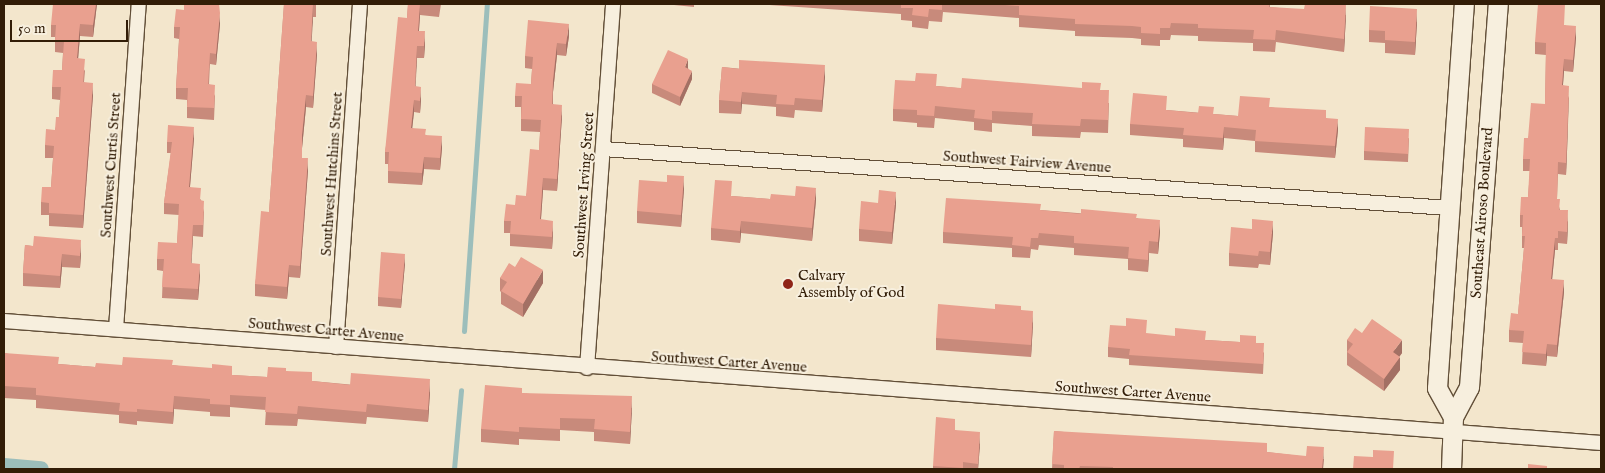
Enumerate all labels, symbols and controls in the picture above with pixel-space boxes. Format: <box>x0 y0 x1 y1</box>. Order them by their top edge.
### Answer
scale bar <box>12 10 130 42</box>
text: 50 m <box>18 19 46 38</box>
street label: Southwest Hutchins Street <box>317 91 347 257</box>
street label: Southwest Curtis Street <box>97 92 125 238</box>
street label: Southwest Irving Street <box>570 112 598 258</box>
street label: Southeast Airoso Boulevard <box>1467 127 1497 299</box>
street label: Southwest Fairview Avenue <box>942 147 1112 177</box>
place label: Calvary Assembly of God <box>798 266 904 301</box>
marker: Calvary Assembly of God <box>782 278 794 290</box>
street label: Southwest Carter Avenue <box>247 314 405 346</box>
street label: Southwest Carter Avenue <box>650 348 808 376</box>
street label: Southwest Carter Avenue <box>1054 378 1212 406</box>

